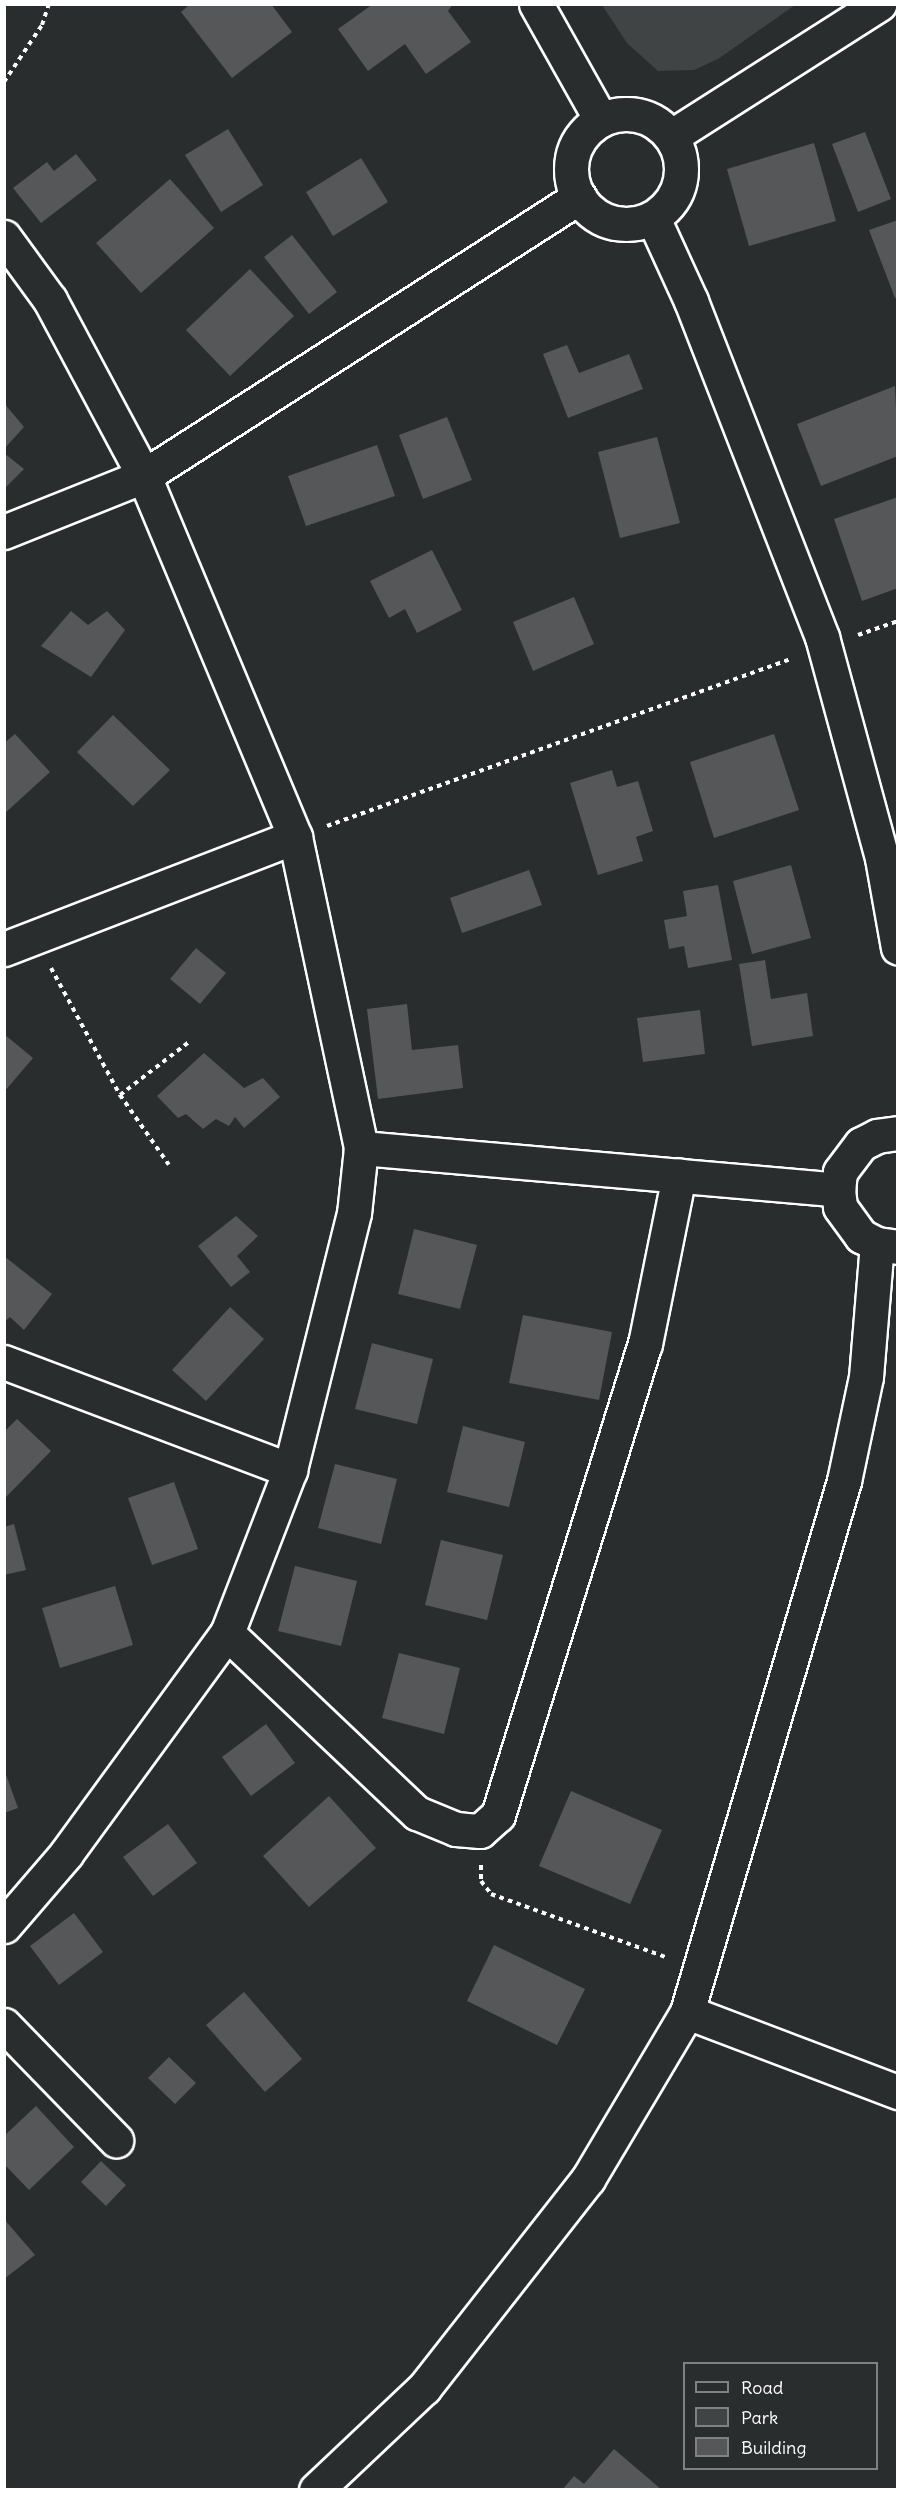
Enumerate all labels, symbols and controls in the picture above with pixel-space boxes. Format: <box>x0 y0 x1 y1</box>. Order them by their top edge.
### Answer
legend <box>683 2362 878 2470</box>
text: Road <box>741 2376 783 2399</box>
text: Park <box>741 2406 778 2429</box>
text: Building <box>741 2436 806 2459</box>

